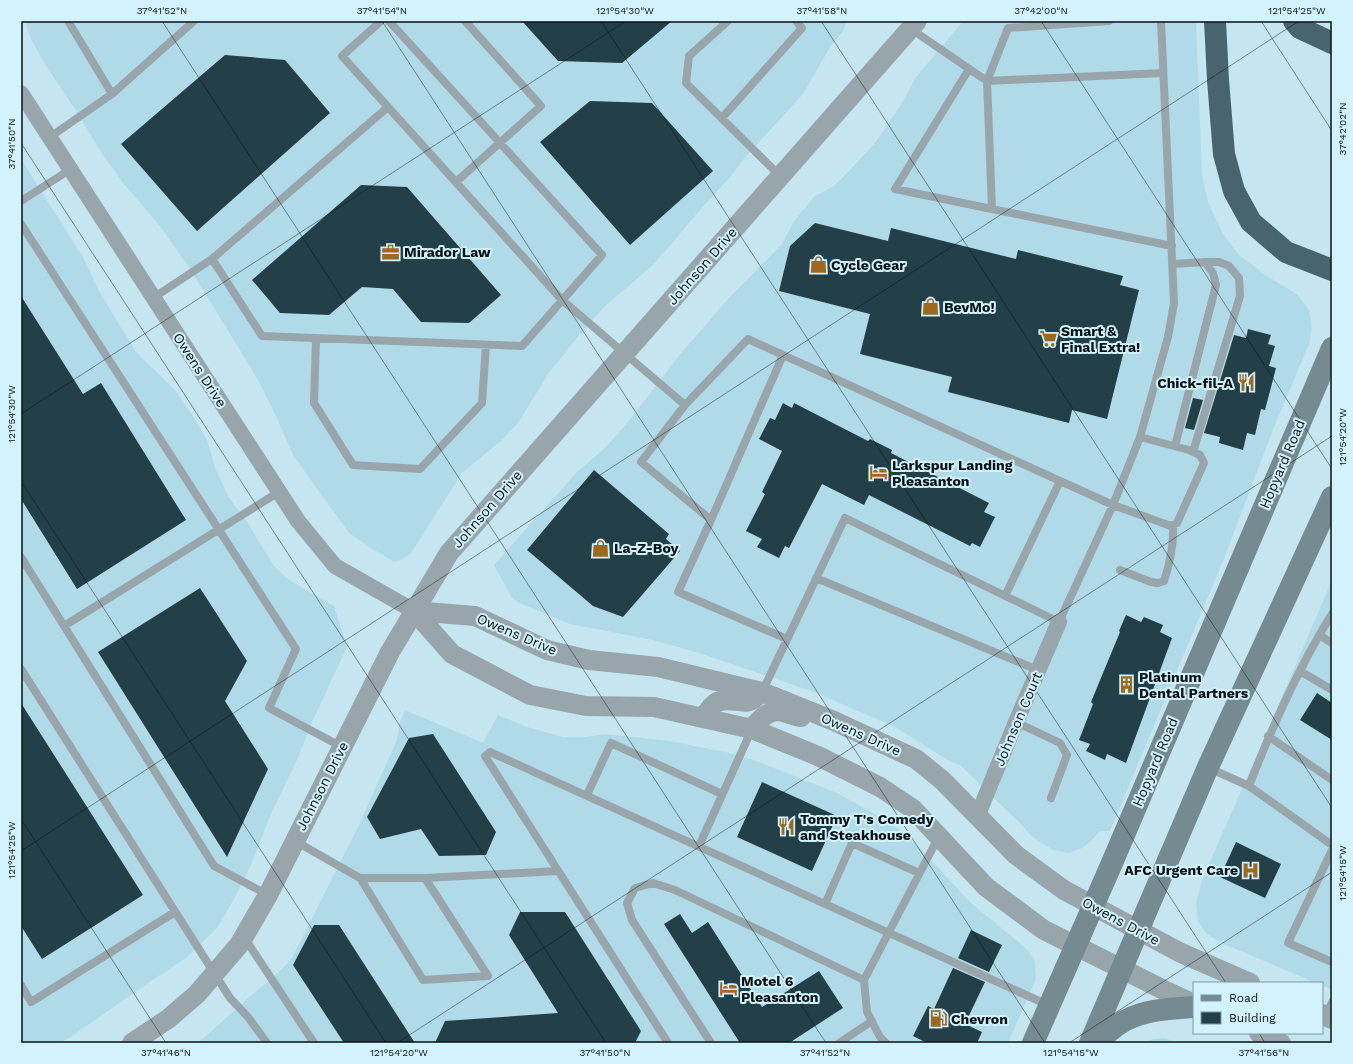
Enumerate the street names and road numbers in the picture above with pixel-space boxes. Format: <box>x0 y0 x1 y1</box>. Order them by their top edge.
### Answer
street label: Johnson Drive <box>664 224 740 308</box>
street label: Owens Drive <box>170 330 230 410</box>
street label: Hopyard Road <box>1256 417 1308 511</box>
street label: Johnson Drive <box>449 467 525 551</box>
street label: Owens Drive <box>475 610 559 658</box>
street label: Johnson Court <box>991 669 1045 768</box>
street label: Owens Drive <box>819 709 903 759</box>
street label: Hopyard Road <box>1129 715 1181 809</box>
street label: Johnson Drive <box>293 739 351 833</box>
street label: Owens Drive <box>1079 894 1163 948</box>

